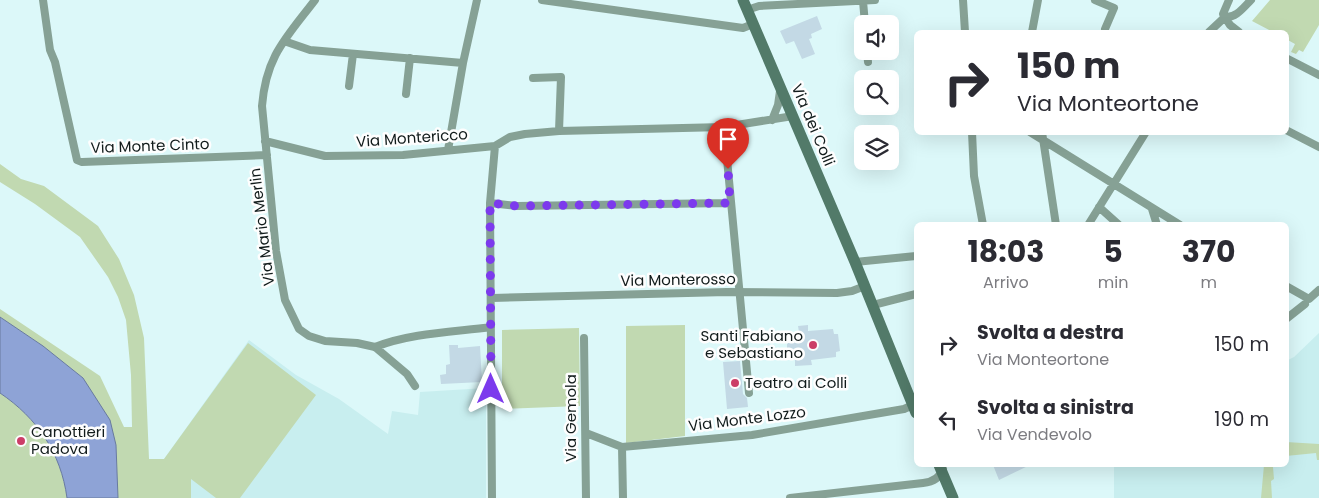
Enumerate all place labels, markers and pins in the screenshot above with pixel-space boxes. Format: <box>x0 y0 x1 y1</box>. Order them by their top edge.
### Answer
pin <box>707 118 749 169</box>
place label: Santi Fabiano e Sebastiano <box>700 325 803 363</box>
marker: Santi Fabiano e Sebastiano <box>807 339 819 351</box>
place label: Teatro ai Colli <box>745 372 847 393</box>
marker: Teatro ai Colli <box>729 377 741 389</box>
place label: Canottieri Padova <box>31 421 105 459</box>
marker: Canottieri Padova <box>15 435 27 447</box>

